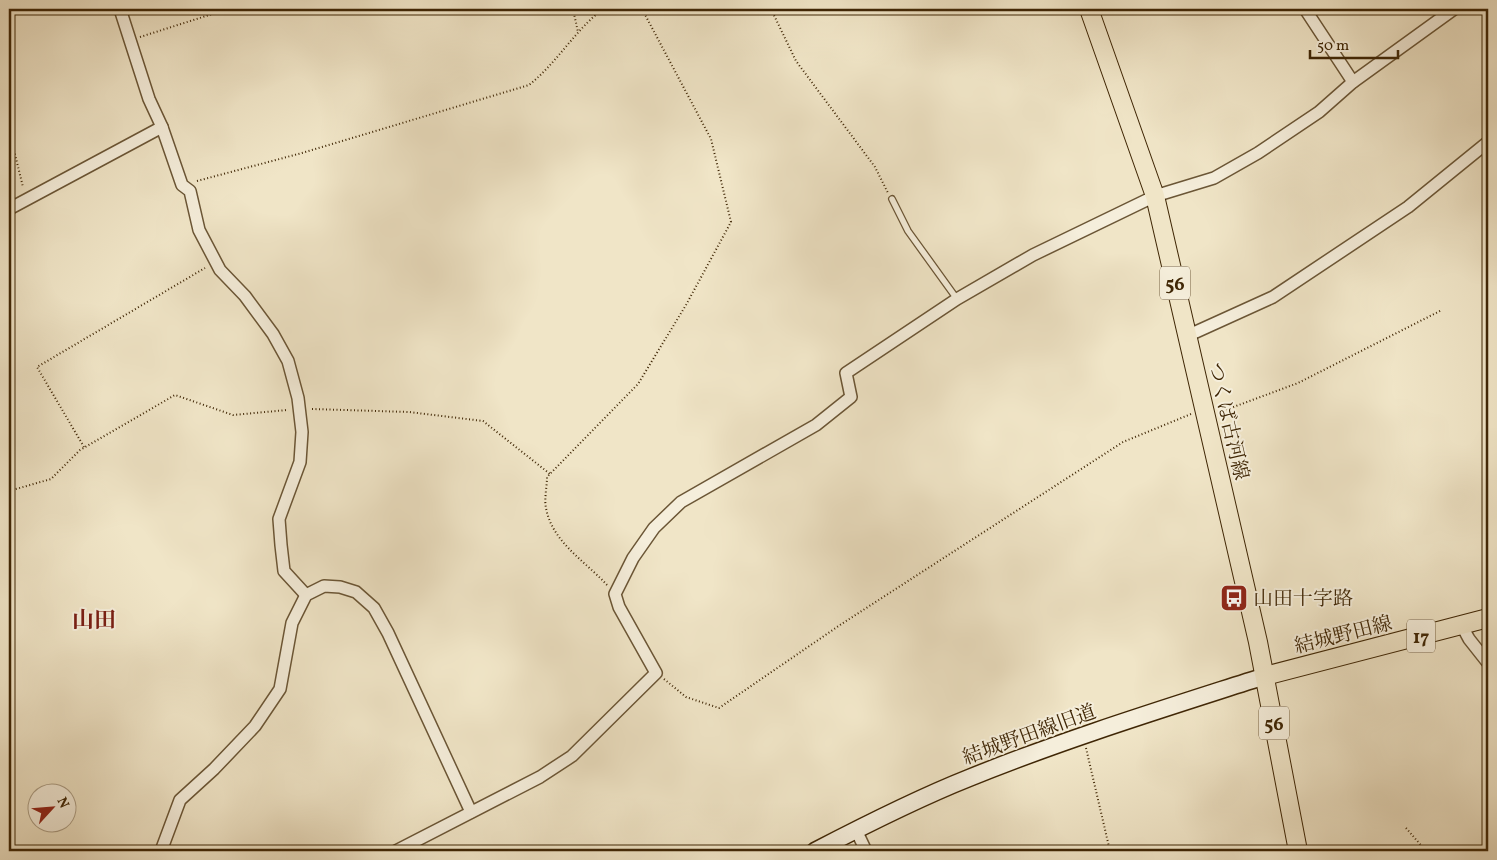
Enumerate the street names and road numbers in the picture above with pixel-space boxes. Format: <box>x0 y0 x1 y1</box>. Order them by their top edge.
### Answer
road number: 56 <box>1160 266 1190 300</box>
street label: つくば古河線 <box>1200 360 1254 483</box>
street label: 結城野田線 <box>1292 610 1395 662</box>
road number: 17 <box>1407 620 1435 652</box>
street label: 結城野田線旧道 <box>959 699 1100 773</box>
road number: 56 <box>1259 706 1289 740</box>

